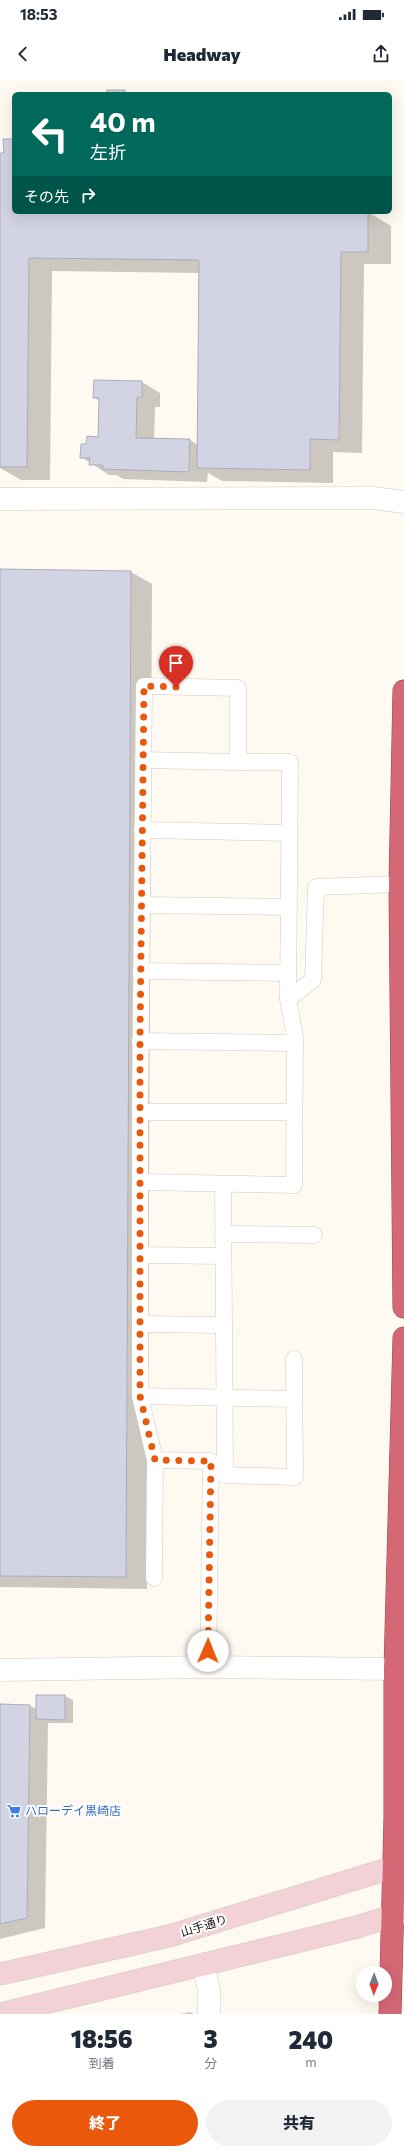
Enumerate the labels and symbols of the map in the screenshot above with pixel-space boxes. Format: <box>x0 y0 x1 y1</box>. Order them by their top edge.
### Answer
pin <box>159 646 193 687</box>
position arrow <box>187 1630 229 1672</box>
supermarket icon: ハローデイ黒崎店 <box>6 1803 22 1819</box>
place label: ハローデイ黒崎店 <box>25 1803 121 1817</box>
street label: 山手通り <box>179 1911 229 1939</box>
north arrow <box>356 1966 392 2002</box>

